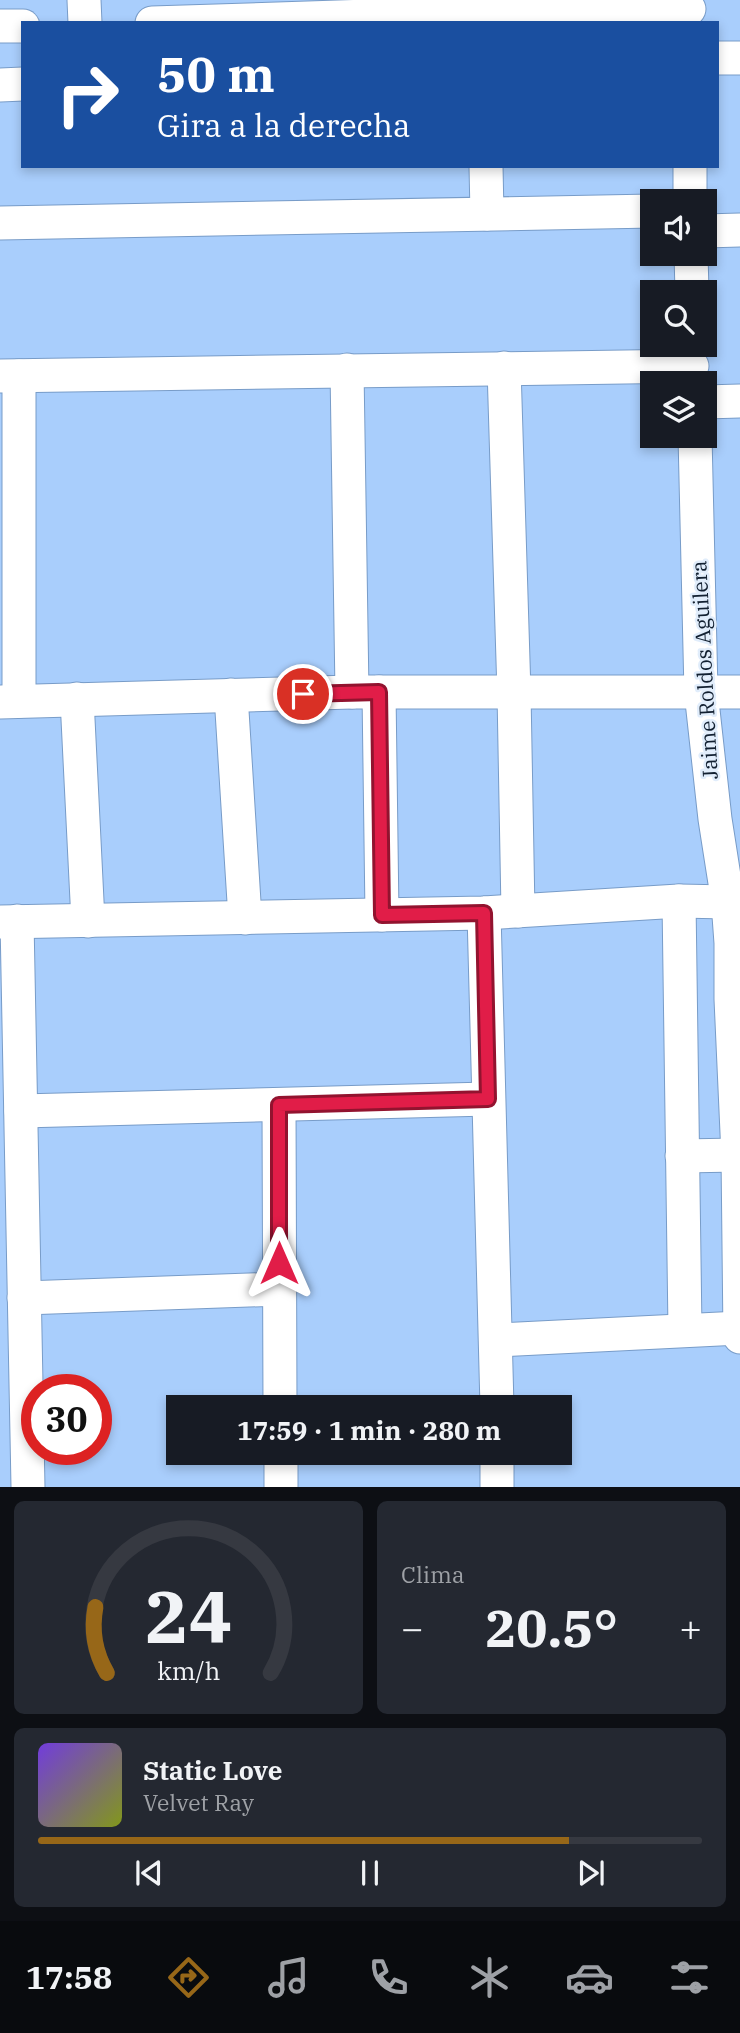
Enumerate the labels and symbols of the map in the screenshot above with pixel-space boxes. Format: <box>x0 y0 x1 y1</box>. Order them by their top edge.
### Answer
street label: Jaime Roldos Aguilera <box>684 560 724 780</box>
pin <box>273 664 333 724</box>
position arrow <box>242 1226 316 1300</box>
speed limit sign: 30 <box>21 1374 112 1465</box>

